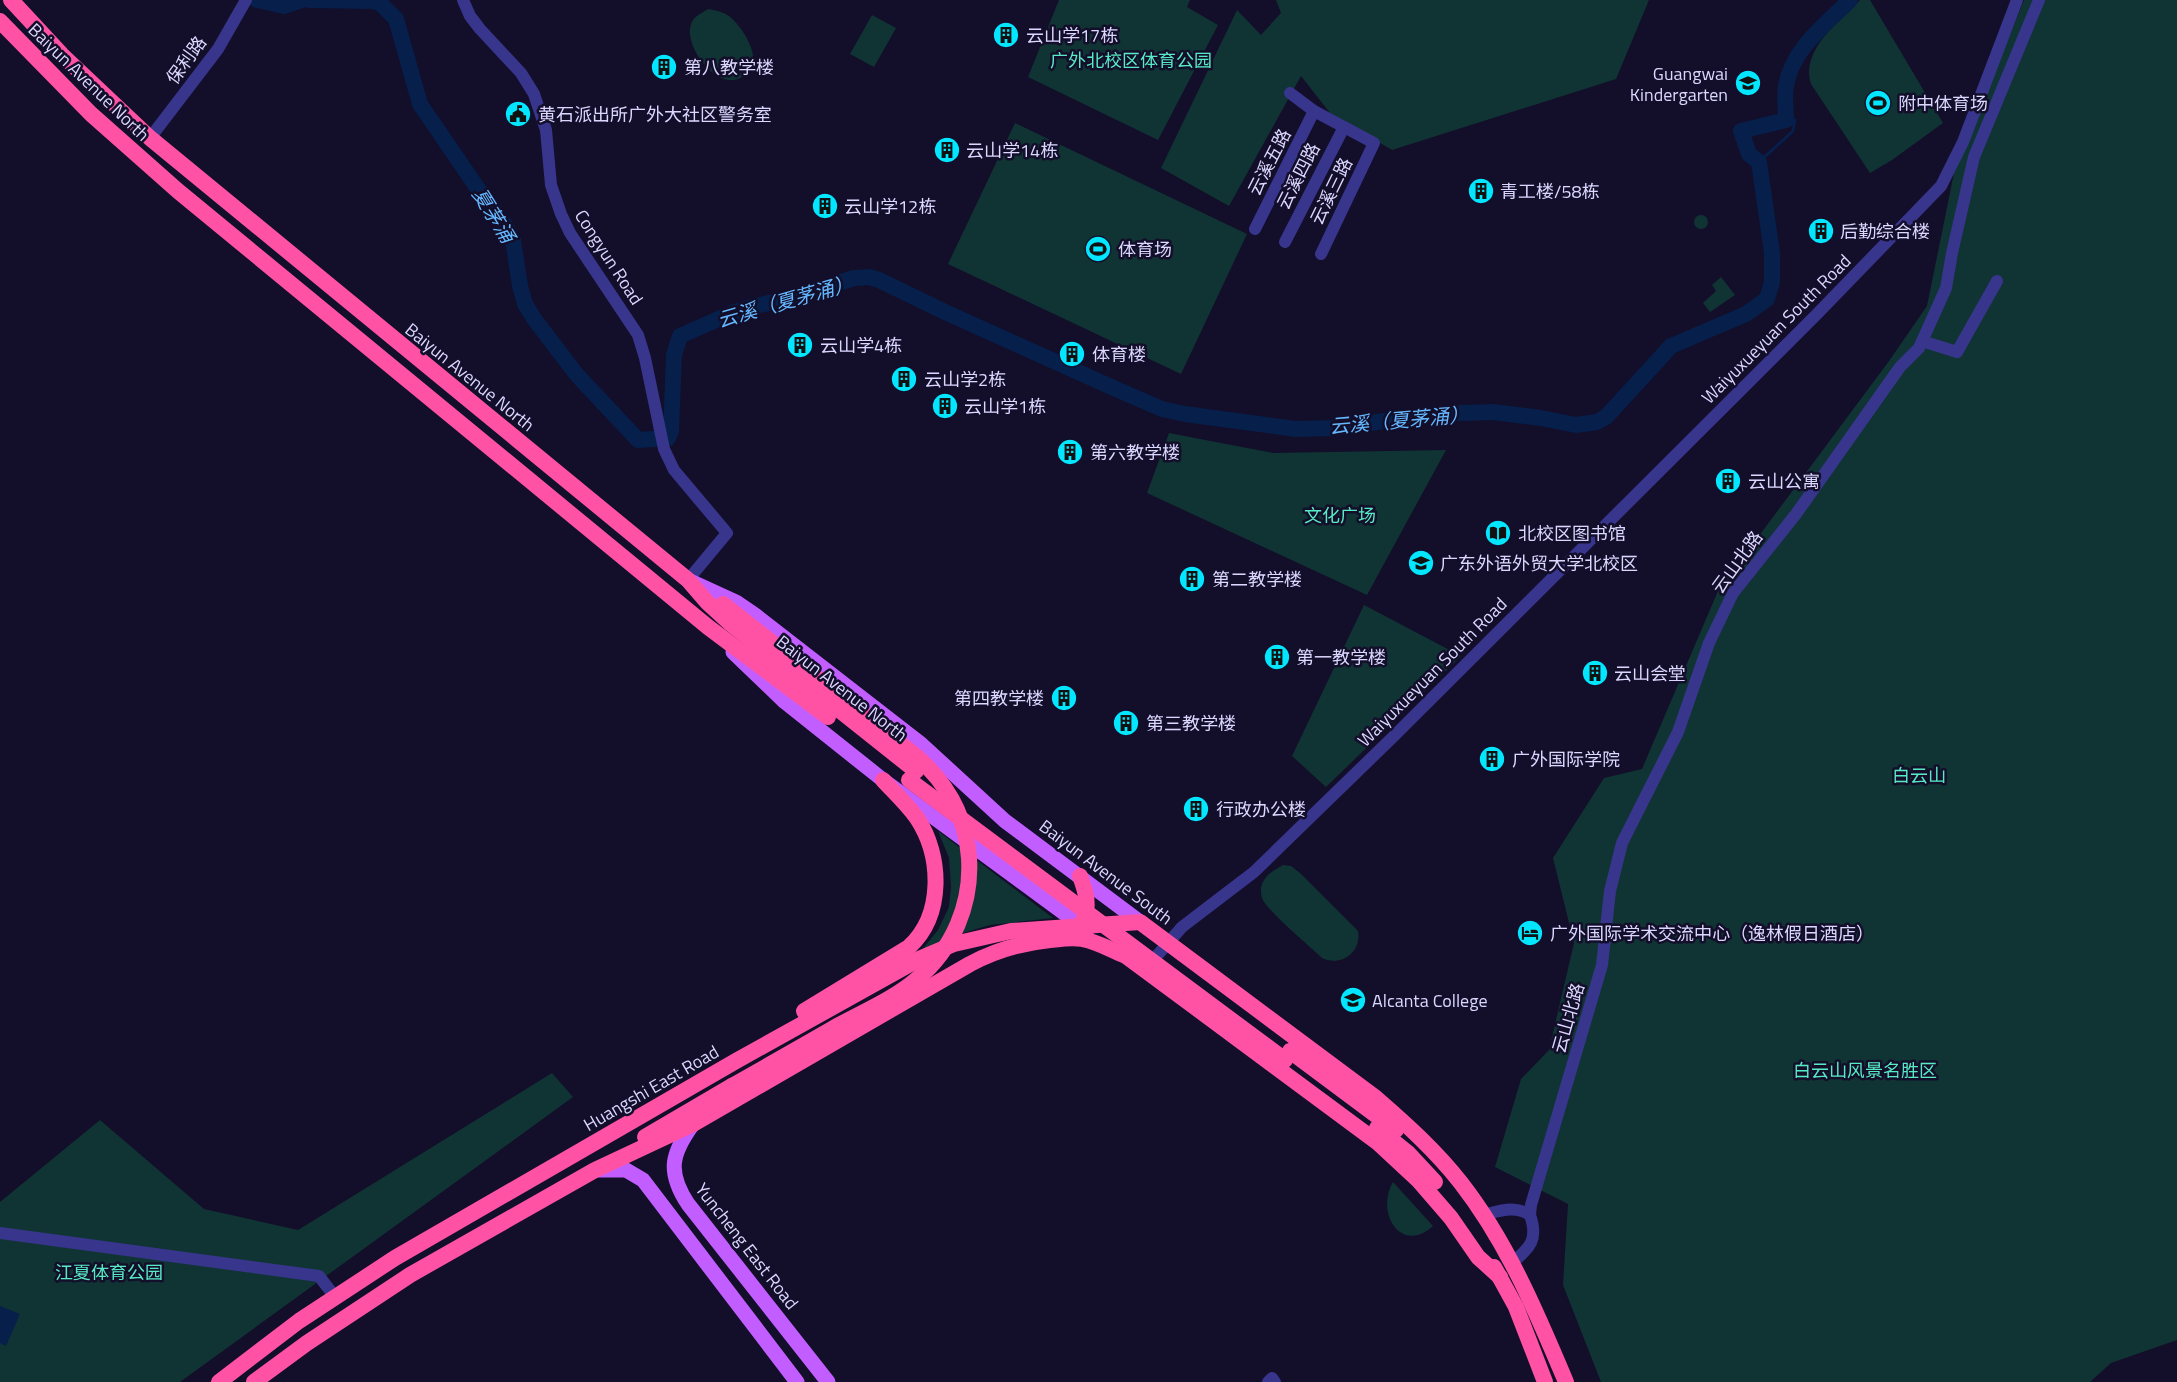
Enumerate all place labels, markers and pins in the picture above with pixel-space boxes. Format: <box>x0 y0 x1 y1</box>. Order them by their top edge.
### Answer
building icon: 云山学17栋 <box>991 20 1021 50</box>
place label: 云山学17栋 <box>1026 22 1118 49</box>
building icon: 第八教学楼 <box>649 52 679 82</box>
place label: 第八教学楼 <box>684 54 774 81</box>
place label: Guangwai Kindergarten <box>1630 60 1728 108</box>
school or university icon: Guangwai Kindergarten <box>1733 68 1763 98</box>
sports icon: 附中体育场 <box>1863 88 1893 118</box>
place label: 附中体育场 <box>1898 90 1988 117</box>
public building icon: 黄石派出所广外大社区警务室 <box>503 99 533 129</box>
place label: 黄石派出所广外大社区警务室 <box>538 101 772 128</box>
building icon: 云山学14栋 <box>932 135 962 165</box>
place label: 云山学14栋 <box>966 137 1058 164</box>
building icon: 青工楼/58栋 <box>1466 176 1496 206</box>
place label: 青工楼/58栋 <box>1500 178 1600 205</box>
building icon: 云山学12栋 <box>810 191 840 221</box>
place label: 云山学12栋 <box>844 193 936 220</box>
building icon: 后勤综合楼 <box>1806 216 1836 246</box>
place label: 后勤综合楼 <box>1840 218 1930 245</box>
sports icon: 体育场 <box>1083 234 1113 264</box>
place label: 体育场 <box>1118 236 1172 263</box>
building icon: 云山学4栋 <box>785 330 815 360</box>
place label: 云山学4栋 <box>820 332 902 359</box>
building icon: 体育楼 <box>1057 339 1087 369</box>
place label: 体育楼 <box>1092 341 1146 368</box>
building icon: 云山学2栋 <box>889 364 919 394</box>
place label: 云山学2栋 <box>924 366 1006 393</box>
building icon: 云山学1栋 <box>930 391 960 421</box>
place label: 云山学1栋 <box>964 393 1046 420</box>
building icon: 第六教学楼 <box>1055 437 1085 467</box>
place label: 第六教学楼 <box>1090 439 1180 466</box>
building icon: 云山公寓 <box>1713 466 1743 496</box>
place label: 云山公寓 <box>1748 468 1820 495</box>
library icon: 北校区图书馆 <box>1483 518 1513 548</box>
place label: 北校区图书馆 <box>1518 520 1626 547</box>
school or university icon: 广东外语外贸大学北校区 <box>1406 548 1436 578</box>
place label: 广东外语外贸大学北校区 <box>1440 550 1638 577</box>
building icon: 第二教学楼 <box>1177 564 1207 594</box>
place label: 第二教学楼 <box>1212 566 1302 593</box>
building icon: 第一教学楼 <box>1262 642 1292 672</box>
place label: 第一教学楼 <box>1296 644 1386 671</box>
building icon: 云山会堂 <box>1580 658 1610 688</box>
place label: 云山会堂 <box>1614 660 1686 687</box>
building icon: 第四教学楼 <box>1049 683 1079 713</box>
place label: 第四教学楼 <box>954 685 1044 712</box>
building icon: 第三教学楼 <box>1111 708 1141 738</box>
place label: 第三教学楼 <box>1146 710 1236 737</box>
building icon: 广外国际学院 <box>1477 744 1507 774</box>
place label: 广外国际学院 <box>1512 746 1620 773</box>
building icon: 行政办公楼 <box>1181 794 1211 824</box>
place label: 行政办公楼 <box>1216 796 1306 823</box>
hotel icon: 广外国际学术交流中心（逸林假日酒店） <box>1515 918 1545 948</box>
place label: 广外国际学术交流中心（逸林假日酒店） <box>1550 920 1874 947</box>
school or university icon: Alcanta College <box>1338 985 1368 1015</box>
place label: Alcanta College <box>1372 987 1488 1014</box>

